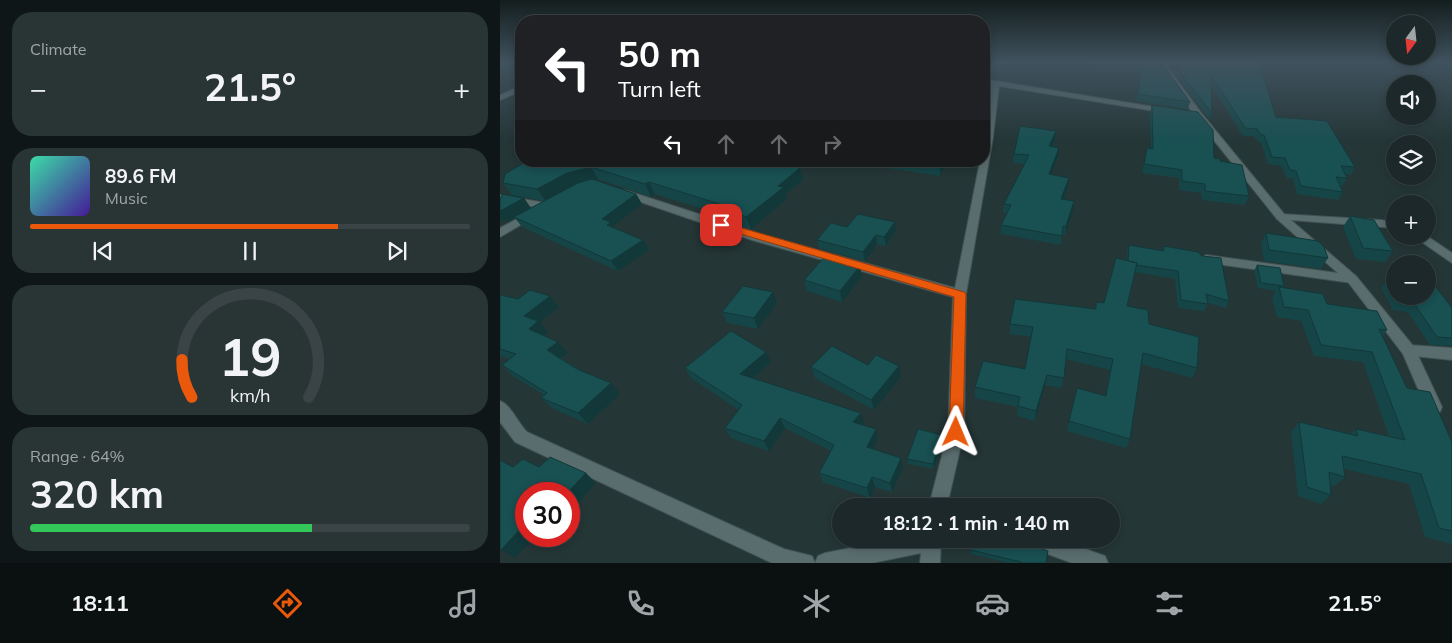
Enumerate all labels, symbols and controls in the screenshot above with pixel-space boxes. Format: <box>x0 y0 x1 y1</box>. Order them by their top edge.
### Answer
north arrow <box>1386 15 1436 65</box>
map controls <box>1386 15 1436 305</box>
text: 50 m <box>618 32 701 76</box>
icon: left <box>535 35 600 100</box>
text: Climate <box>30 39 86 59</box>
text: 21.5° <box>204 63 296 111</box>
text: − <box>30 71 47 106</box>
text: + <box>453 71 470 106</box>
text: Turn left <box>618 75 701 103</box>
button: sound <box>1386 75 1436 125</box>
icon: left <box>659 130 687 158</box>
icon: ahead <box>712 130 740 158</box>
icon: ahead <box>765 130 793 158</box>
icon: right <box>818 130 846 158</box>
button: layers <box>1386 135 1436 185</box>
text: 89.6 FM <box>105 164 177 188</box>
text: Music <box>105 188 148 208</box>
button: + <box>1386 195 1436 245</box>
pin <box>700 204 742 246</box>
icon: arrive <box>707 211 735 239</box>
icon: previous <box>89 237 117 265</box>
icon: pause <box>236 237 264 265</box>
icon: next <box>383 237 411 265</box>
button: − <box>1386 255 1436 305</box>
text: 19 <box>219 324 281 389</box>
text: km/h <box>230 384 270 406</box>
position arrow <box>929 405 981 457</box>
text: Range · 64% <box>30 446 125 466</box>
text: 320 km <box>30 470 164 518</box>
speed limit sign: 30 <box>515 482 580 547</box>
text: 18:12 · 1 min · 140 m <box>882 511 1070 535</box>
icon: directions <box>270 586 305 621</box>
icon: music <box>446 586 481 621</box>
icon: phone <box>623 586 658 621</box>
icon: climate <box>799 586 834 621</box>
icon: car <box>975 586 1010 621</box>
icon: filters <box>1152 586 1187 621</box>
text: 18:11 <box>71 589 129 617</box>
text: 21.5° <box>1328 589 1381 617</box>

